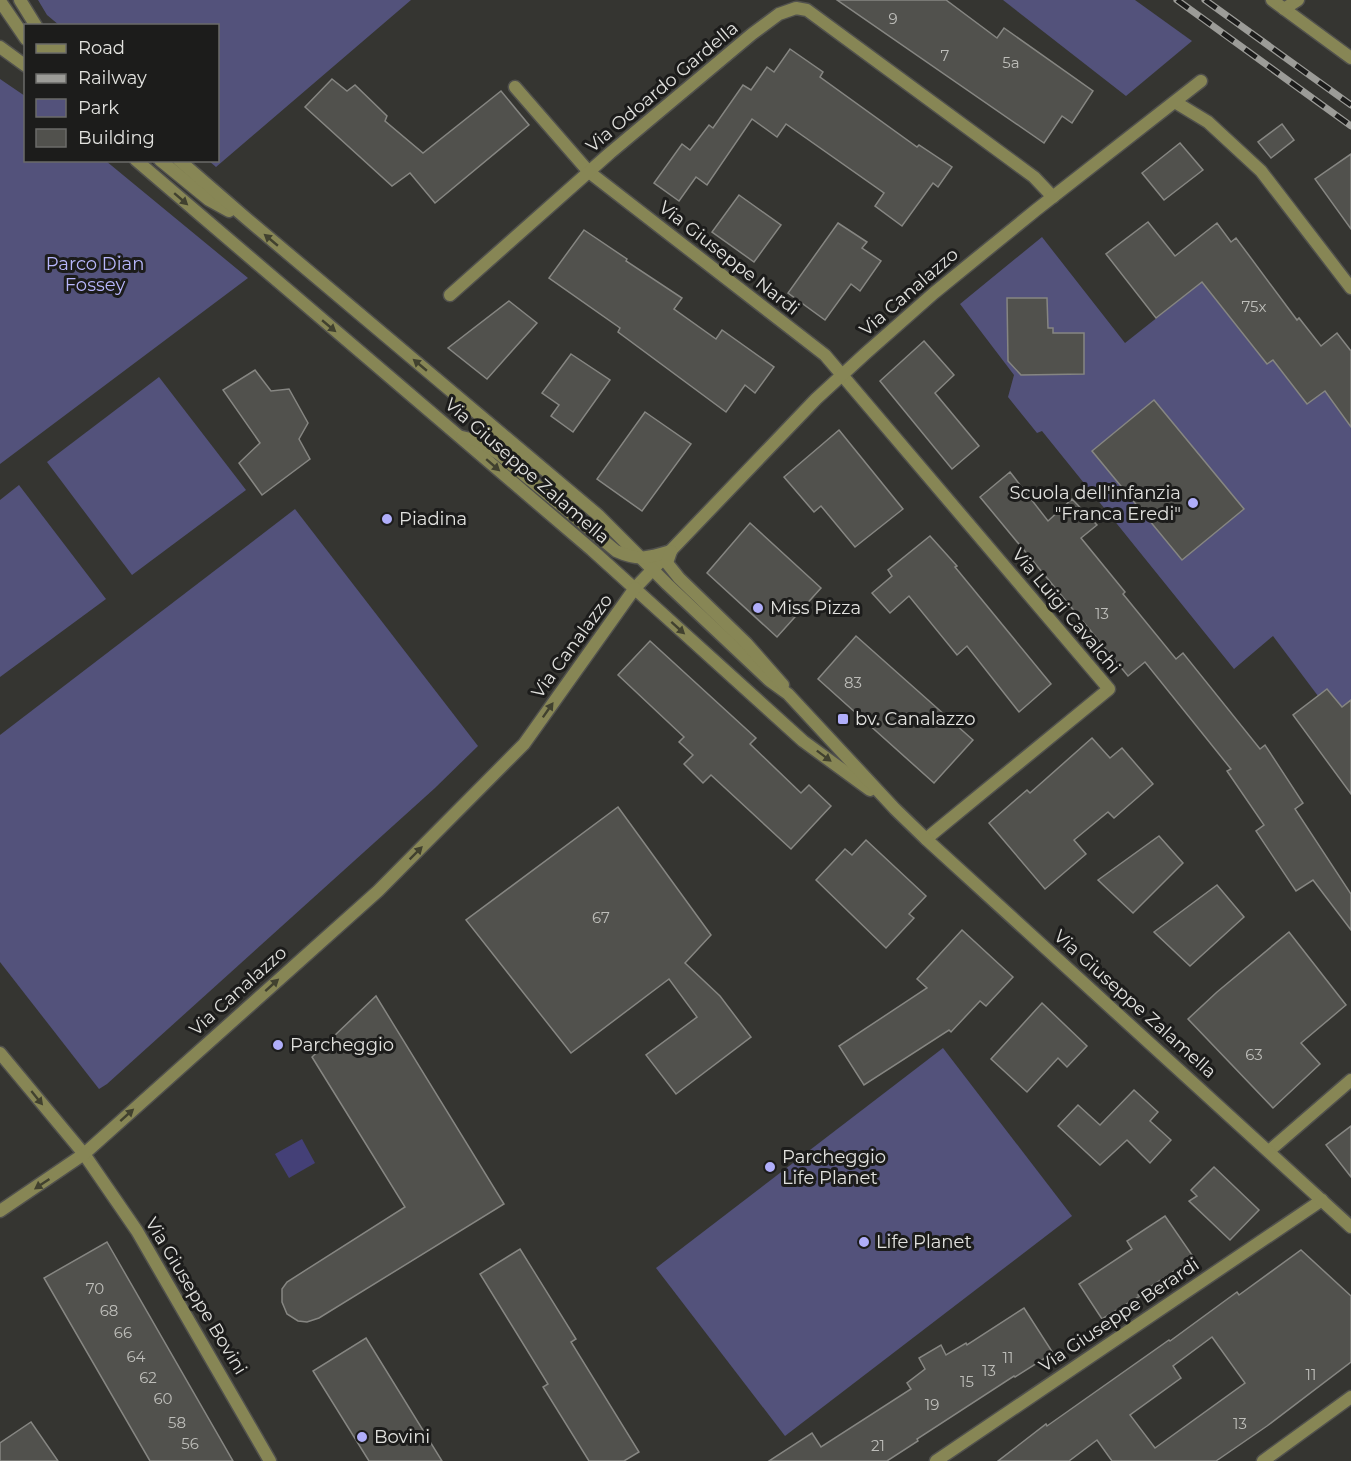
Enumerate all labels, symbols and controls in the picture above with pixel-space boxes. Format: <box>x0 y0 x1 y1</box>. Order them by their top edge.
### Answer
house number: 9 <box>888 9 898 28</box>
street label: Via Odoardo Gardella <box>582 17 742 157</box>
legend <box>24 24 219 162</box>
text: Road <box>78 37 125 59</box>
house number: 7 <box>941 46 950 65</box>
house number: 5a <box>1002 53 1020 72</box>
text: Railway <box>78 67 147 89</box>
text: Park <box>78 97 119 119</box>
text: Building <box>78 127 155 149</box>
one-way arrow <box>173 192 188 205</box>
street label: Via Giuseppe Nardi <box>654 196 804 320</box>
one-way arrow <box>264 234 279 247</box>
street label: Via Canalazzo <box>855 243 963 341</box>
park label: Parco Dian Fossey <box>46 253 144 296</box>
house number: 75x <box>1242 297 1266 316</box>
one-way arrow <box>321 319 337 332</box>
one-way arrow <box>412 359 428 372</box>
street label: Via Giuseppe Zalamella <box>440 393 614 549</box>
one-way arrow <box>486 458 501 472</box>
place label: Scuola dell'infanzia "Franca Eredi" <box>1009 482 1181 525</box>
marker: Scuola dell'infanzia "Franca Eredi" <box>1186 496 1200 510</box>
place label: Piadina <box>399 508 467 530</box>
marker: Piadina <box>380 512 394 526</box>
street label: Via Luigi Cavalchi <box>1007 544 1125 678</box>
street label: Via Canalazzo <box>527 590 617 702</box>
place label: Miss Pizza <box>770 597 861 619</box>
marker: Miss Pizza <box>751 601 765 615</box>
house number: 13 <box>1095 604 1109 623</box>
one-way arrow <box>670 621 685 634</box>
house number: 83 <box>844 673 862 692</box>
one-way arrow <box>542 702 553 718</box>
place label: bv. Canalazzo <box>855 708 976 730</box>
marker: bv. Canalazzo <box>836 712 850 726</box>
one-way arrow <box>817 750 832 762</box>
one-way arrow <box>408 846 422 860</box>
house number: 67 <box>592 908 610 927</box>
street label: Via Giuseppe Zalamella <box>1049 925 1221 1083</box>
street label: Via Canalazzo <box>185 942 291 1040</box>
one-way arrow <box>265 978 280 992</box>
place label: Parcheggio <box>290 1034 394 1056</box>
marker: Parcheggio <box>271 1038 285 1052</box>
house number: 63 <box>1245 1045 1263 1064</box>
one-way arrow <box>30 1090 43 1106</box>
one-way arrow <box>119 1109 134 1122</box>
place label: Parcheggio Life Planet <box>782 1146 886 1189</box>
marker: Parcheggio Life Planet <box>763 1160 777 1174</box>
one-way arrow <box>34 1178 51 1189</box>
street label: Via Giuseppe Bovini <box>140 1214 252 1378</box>
place label: Life Planet <box>876 1231 972 1253</box>
marker: Life Planet <box>857 1235 871 1249</box>
street label: Via Giuseppe Berardi <box>1035 1253 1203 1377</box>
house number: 70 <box>86 1279 104 1298</box>
house number: 68 <box>100 1301 118 1320</box>
house number: 66 <box>114 1323 132 1342</box>
house number: 64 <box>126 1347 146 1366</box>
house number: 11 <box>1003 1348 1013 1367</box>
house number: 13 <box>982 1361 996 1380</box>
house number: 11 <box>1306 1365 1316 1384</box>
house number: 62 <box>139 1368 157 1387</box>
house number: 15 <box>960 1372 974 1391</box>
house number: 60 <box>153 1389 173 1408</box>
house number: 19 <box>925 1395 939 1414</box>
house number: 58 <box>168 1413 186 1432</box>
house number: 13 <box>1233 1414 1247 1433</box>
place label: Bovini <box>374 1426 430 1448</box>
marker: Bovini <box>355 1430 369 1444</box>
house number: 56 <box>181 1434 199 1453</box>
house number: 21 <box>871 1436 885 1455</box>

